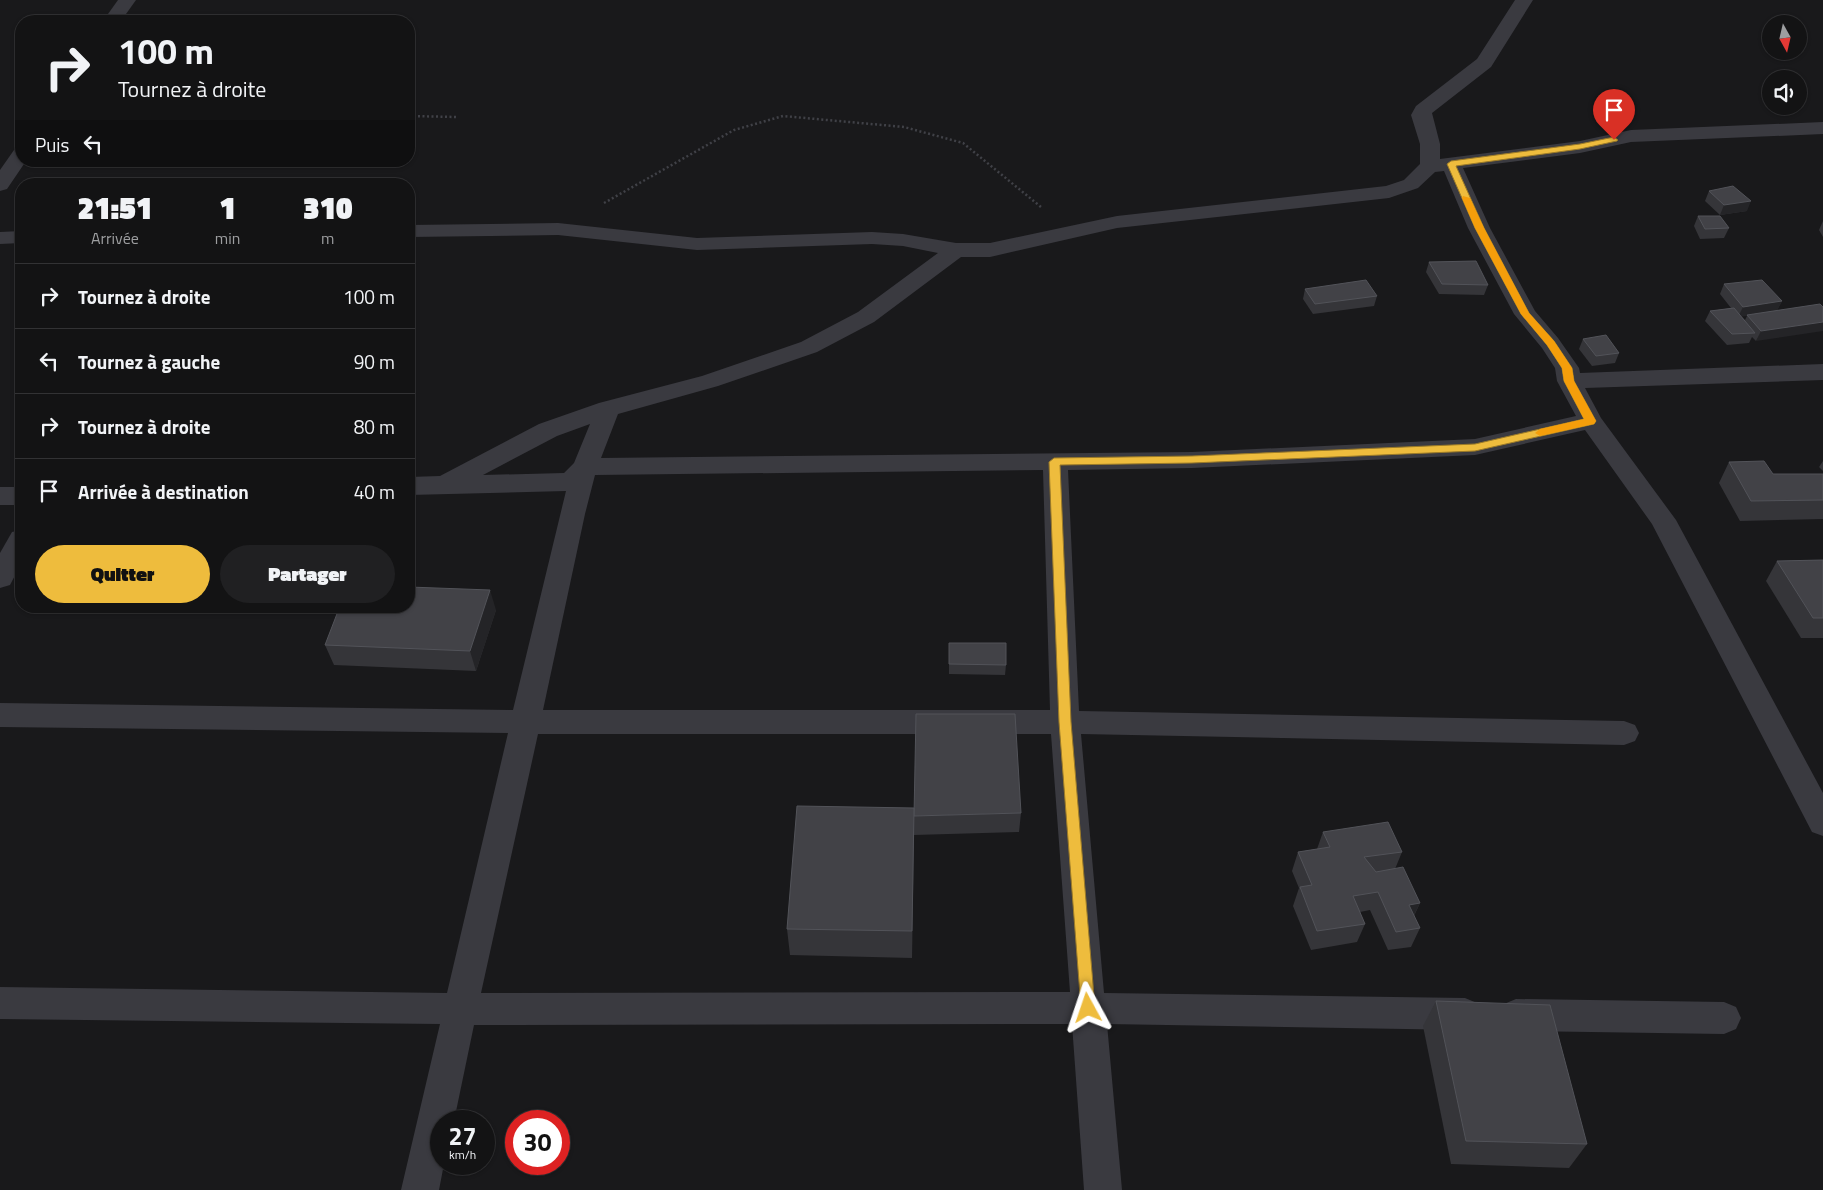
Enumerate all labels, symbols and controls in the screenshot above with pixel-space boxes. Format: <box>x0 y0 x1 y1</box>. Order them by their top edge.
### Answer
north arrow <box>1762 15 1808 60</box>
map controls <box>1762 15 1807 115</box>
text: 100 m <box>118 24 214 78</box>
icon: right <box>35 35 100 100</box>
button: sound <box>1762 70 1807 115</box>
text: Tournez à droite <box>118 72 266 106</box>
pin <box>1593 89 1635 140</box>
icon: arrive <box>1600 96 1628 124</box>
text: Puis <box>35 130 69 159</box>
icon: left <box>79 130 107 158</box>
text: 21:51 <box>78 185 152 231</box>
text: 1 <box>219 185 236 231</box>
text: 310 <box>303 185 352 231</box>
text: Arrivée <box>91 226 139 250</box>
text: min <box>215 226 240 250</box>
text: m <box>321 226 334 250</box>
icon: right <box>35 282 63 310</box>
text: Tournez à droite <box>78 282 210 311</box>
text: 100 m <box>343 282 395 311</box>
icon: left <box>35 347 63 375</box>
text: Tournez à gauche <box>78 347 220 376</box>
text: 90 m <box>354 347 395 376</box>
icon: right <box>35 412 63 440</box>
text: Tournez à droite <box>78 412 210 441</box>
text: 80 m <box>354 412 395 441</box>
icon: arrive <box>35 477 63 505</box>
text: Arrivée à destination <box>78 477 249 506</box>
text: 40 m <box>354 477 395 506</box>
button: Quitter <box>35 545 210 603</box>
button: Partager <box>220 545 395 603</box>
position arrow <box>1061 981 1113 1033</box>
speed limit sign: 30 <box>505 1110 570 1175</box>
text: 27 <box>448 1117 477 1155</box>
text: km/h <box>449 1145 476 1164</box>

